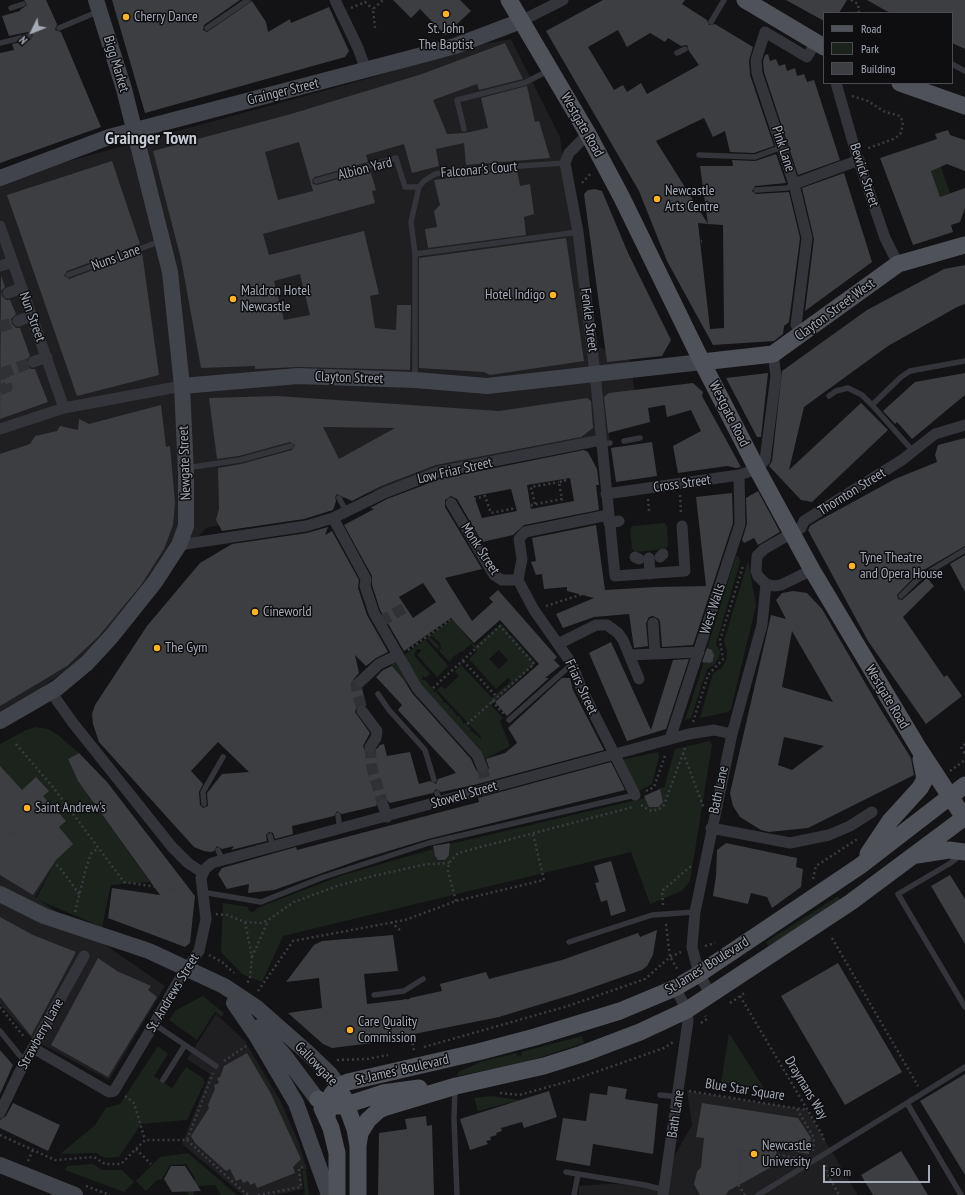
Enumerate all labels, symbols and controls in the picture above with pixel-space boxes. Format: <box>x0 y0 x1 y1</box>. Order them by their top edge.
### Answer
place label: Cherry Dance <box>134 9 198 25</box>
marker: St. John The Baptist <box>441 9 451 19</box>
north arrow <box>12 12 52 52</box>
marker: Cherry Dance <box>121 12 131 22</box>
legend <box>823 12 953 84</box>
place label: St. John The Baptist <box>419 21 473 54</box>
text: Road <box>861 21 881 36</box>
text: N <box>16 33 30 47</box>
street label: Bigg Market <box>99 34 133 94</box>
text: Park <box>861 41 879 56</box>
text: Building <box>861 61 896 76</box>
street label: Grainger Street <box>245 75 321 109</box>
street label: Westgate Road <box>557 90 607 160</box>
street label: Pink Lane <box>768 124 798 174</box>
district label: Grainger Town <box>105 128 197 150</box>
street label: Bewick Street <box>846 141 882 209</box>
street label: Albion Yard <box>336 154 394 184</box>
street label: Falconar's Court <box>440 158 518 182</box>
place label: Newcastle Arts Centre <box>665 183 719 216</box>
marker: Newcastle Arts Centre <box>652 194 662 204</box>
street label: Nuns Lane <box>89 241 143 275</box>
street label: Clayton Street West <box>792 275 878 345</box>
place label: Maldron Hotel Newcastle <box>241 283 310 316</box>
place label: Hotel Indigo <box>485 287 545 303</box>
street label: Fenkle Street <box>577 287 601 353</box>
street label: Nun Street <box>15 290 49 344</box>
marker: Hotel Indigo <box>548 290 558 300</box>
marker: Maldron Hotel Newcastle <box>228 294 238 304</box>
street label: Clayton Street <box>315 368 383 388</box>
street label: Westgate Road <box>705 378 753 450</box>
street label: Newgate Street <box>175 426 195 500</box>
street label: Low Friar Street <box>416 454 494 488</box>
street label: Thornton Street <box>815 465 889 519</box>
street label: Cross Street <box>652 472 712 496</box>
street label: Monk Street <box>457 520 503 578</box>
place label: Tyne Theatre and Opera House <box>860 550 943 582</box>
marker: Tyne Theatre and Opera House <box>847 561 857 571</box>
street label: West Walls <box>697 582 729 636</box>
place label: Cineworld <box>263 604 312 620</box>
marker: Cineworld <box>250 607 260 617</box>
place label: The Gym <box>165 640 207 656</box>
marker: The Gym <box>152 643 162 653</box>
street label: Friars Street <box>561 657 601 717</box>
street label: Westgate Road <box>861 662 913 732</box>
street label: Bath Lane <box>706 765 732 815</box>
street label: Stowell Street <box>429 778 499 812</box>
place label: Saint Andrew's <box>35 800 106 816</box>
marker: Saint Andrew's <box>22 803 32 813</box>
street label: St James' Boulevard <box>662 934 752 998</box>
street label: St. Andrews Street <box>143 951 203 1035</box>
street label: Strawberry Lane <box>15 996 67 1072</box>
place label: Care Quality Commission <box>358 1014 417 1046</box>
marker: Care Quality Commission <box>345 1025 355 1035</box>
street label: Gallowgate <box>291 1039 341 1089</box>
street label: St James' Boulevard <box>354 1051 450 1089</box>
street label: Draymans Way <box>781 1053 831 1123</box>
street label: Blue Star Square <box>704 1075 786 1105</box>
street label: Bath Lane <box>664 1089 688 1139</box>
place label: Newcastle University <box>762 1138 812 1170</box>
marker: Newcastle University <box>749 1149 759 1159</box>
scale bar <box>825 1157 932 1183</box>
text: 50 m <box>830 1164 851 1179</box>

